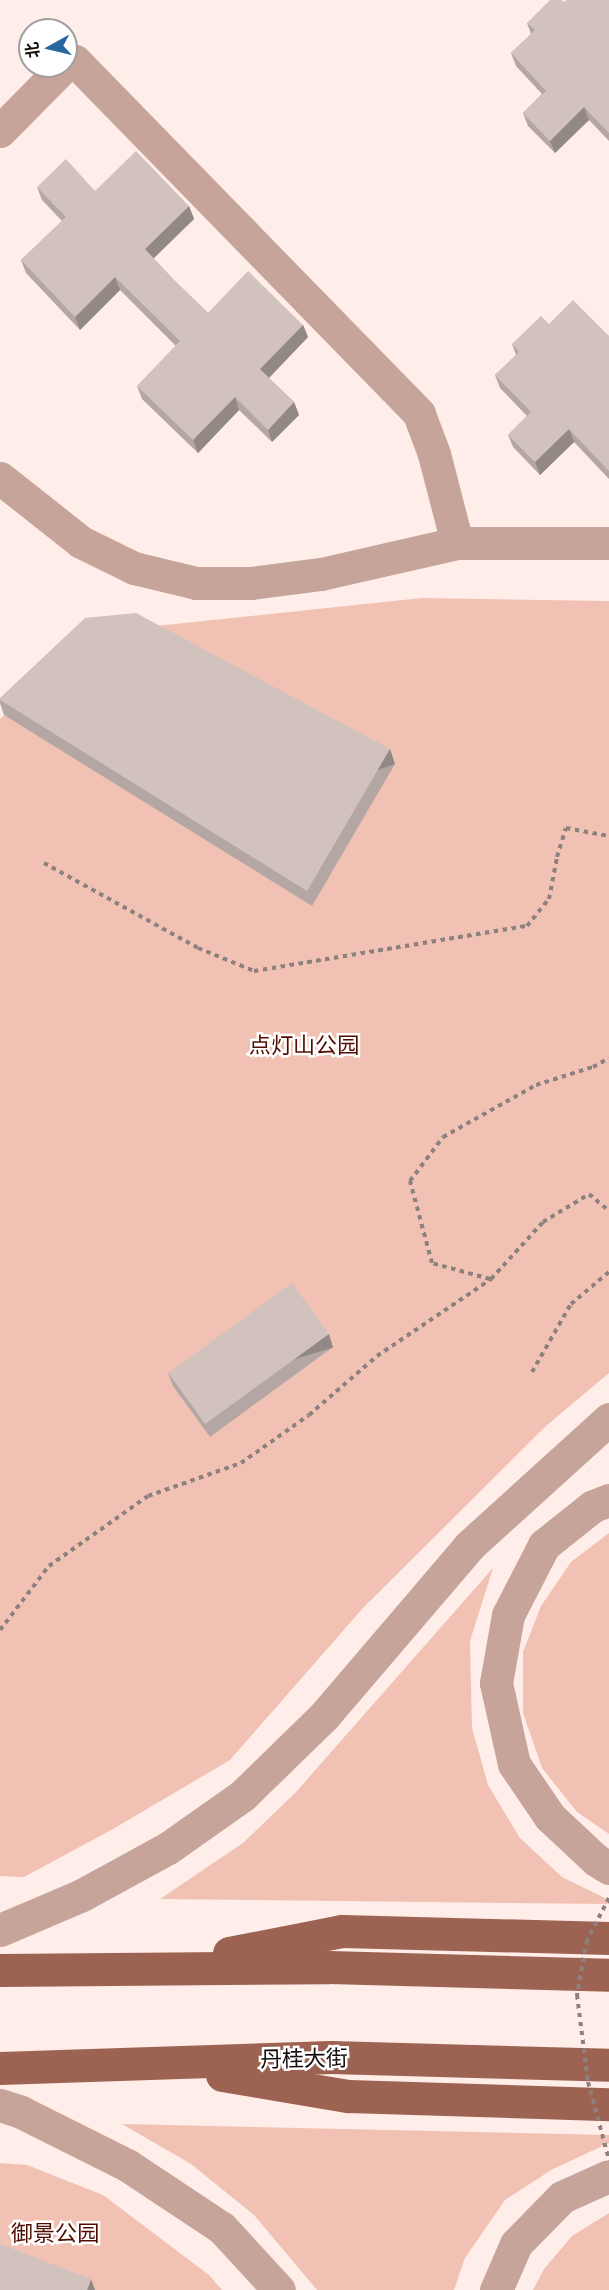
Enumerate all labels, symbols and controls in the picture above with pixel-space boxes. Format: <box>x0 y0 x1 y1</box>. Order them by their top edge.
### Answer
north arrow <box>18 18 78 78</box>
text: 北 <box>19 41 45 60</box>
park label: 点灯山公园 <box>249 1033 359 1059</box>
street label: 丹桂大街 <box>260 2045 348 2073</box>
park label: 御景公园 <box>11 2221 99 2247</box>

